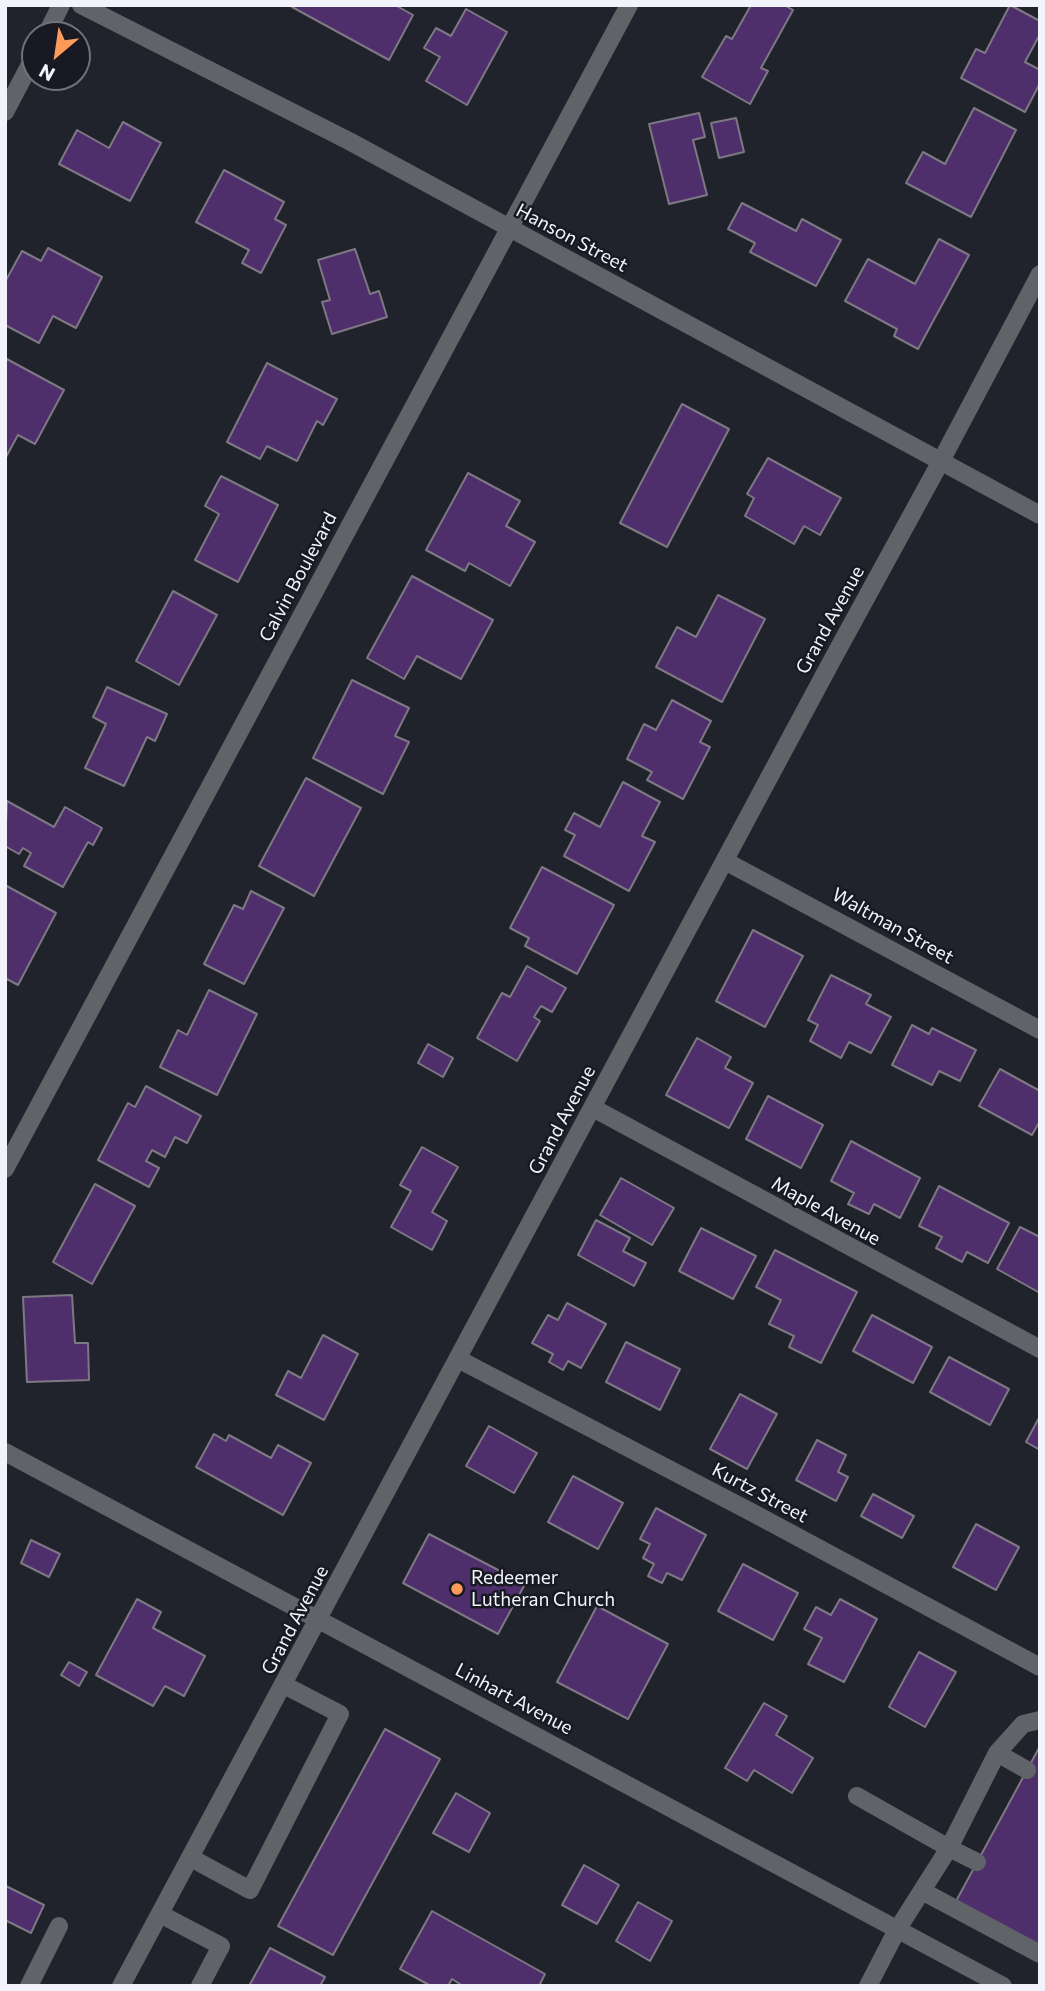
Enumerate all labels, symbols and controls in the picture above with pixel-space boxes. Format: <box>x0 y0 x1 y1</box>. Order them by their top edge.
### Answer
north arrow <box>21 21 91 91</box>
text: N <box>35 60 58 87</box>
street label: Hanson Street <box>512 199 632 277</box>
street label: Calvin Boulevard <box>254 508 342 646</box>
street label: Grand Avenue <box>791 562 869 678</box>
street label: Waltman Street <box>828 883 958 969</box>
street label: Grand Avenue <box>524 1062 600 1178</box>
street label: Maple Avenue <box>768 1172 884 1250</box>
street label: Kurtz Street <box>708 1458 812 1528</box>
street label: Grand Avenue <box>257 1562 333 1678</box>
place label: Redeemer Lutheran Church <box>471 1567 615 1611</box>
marker: Redeemer Lutheran Church <box>449 1581 465 1597</box>
street label: Linhart Avenue <box>451 1658 577 1740</box>

